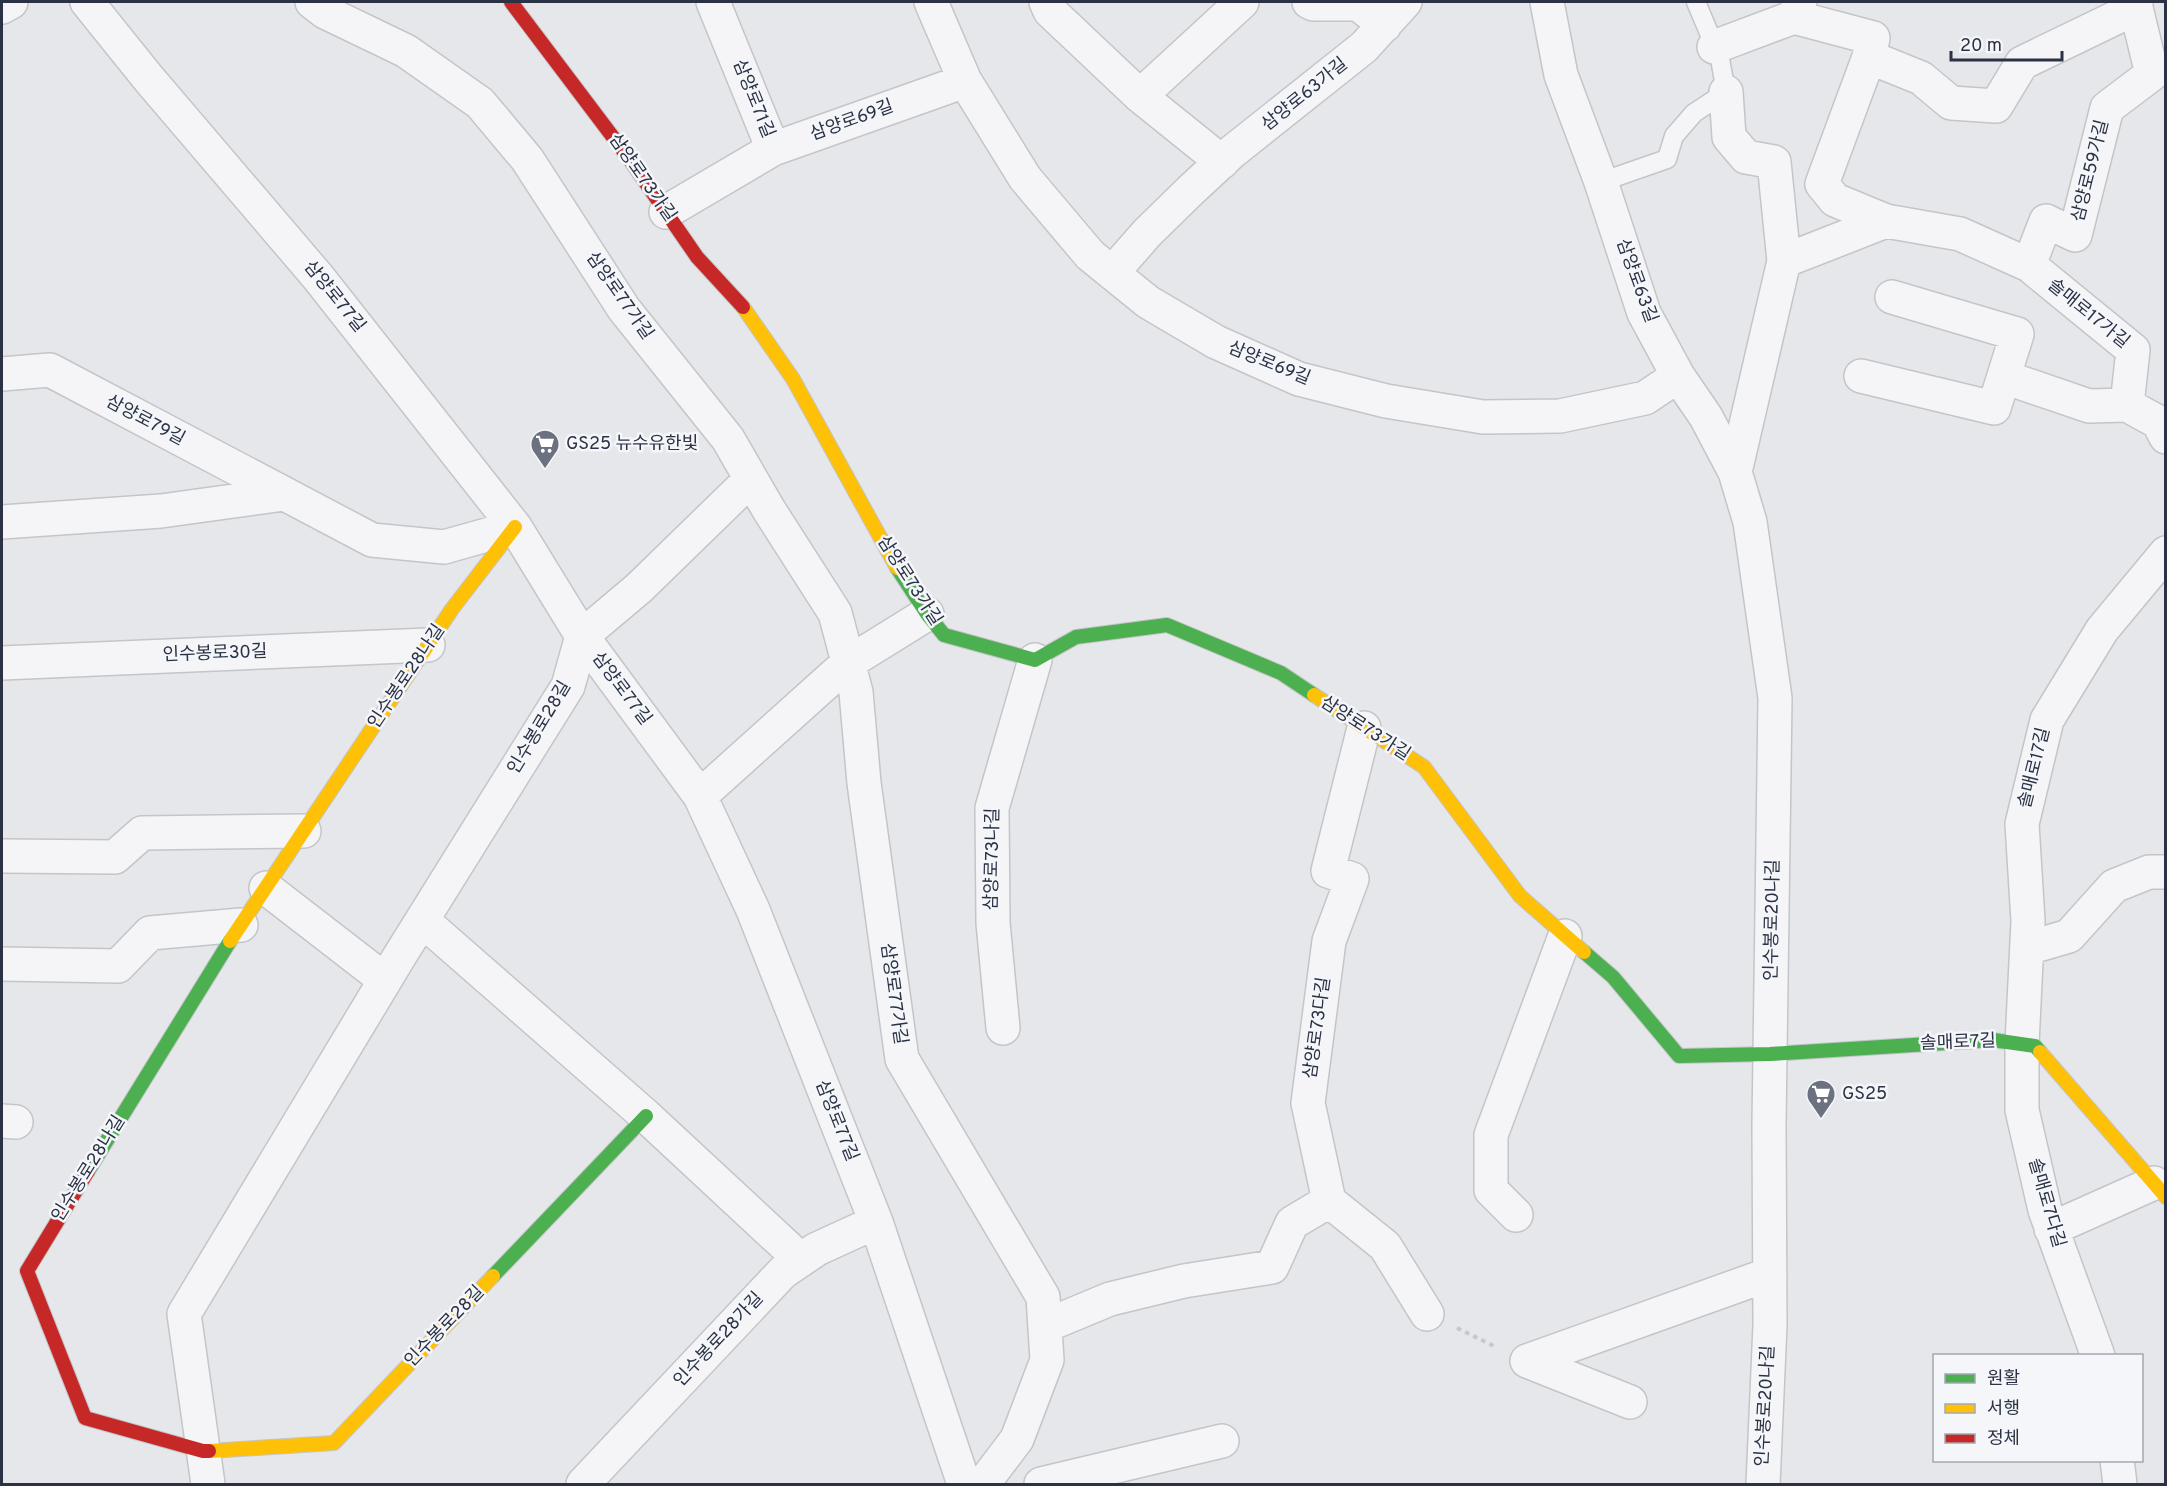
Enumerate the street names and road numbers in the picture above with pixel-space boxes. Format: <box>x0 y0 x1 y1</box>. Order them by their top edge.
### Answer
street label: 삼양로63가길 <box>1257 53 1353 137</box>
street label: 삼양로71길 <box>727 56 779 142</box>
street label: 삼양로69길 <box>807 95 897 147</box>
street label: 삼양로59가길 <box>2067 117 2115 225</box>
street label: 삼양로73가길 <box>603 129 681 227</box>
street label: 삼양로63길 <box>1610 236 1662 326</box>
street label: 삼양로77가길 <box>580 248 658 344</box>
street label: 삼양로77길 <box>298 256 370 338</box>
street label: 솔매로17가길 <box>2042 274 2134 354</box>
street label: 삼양로69길 <box>1224 337 1314 391</box>
street label: 삼양로79길 <box>101 391 189 451</box>
street label: 삼양로73가길 <box>871 532 947 630</box>
street label: 인수봉로28나길 <box>364 620 450 734</box>
street label: 인수봉로30길 <box>162 641 268 667</box>
street label: 삼양로77길 <box>586 648 656 730</box>
street label: 인수봉로28길 <box>503 677 577 779</box>
street label: 삼양로73가길 <box>1316 691 1414 767</box>
street label: 솔매로17길 <box>2014 725 2056 811</box>
street label: 삼양로73나길 <box>981 807 1005 911</box>
street label: 인수봉로20나길 <box>1760 859 1786 981</box>
street label: 삼양로77가길 <box>874 942 912 1046</box>
street label: 삼양로73다길 <box>1299 976 1337 1080</box>
street label: 솔매로7길 <box>1920 1030 1996 1056</box>
street label: 삼양로77길 <box>809 1077 863 1165</box>
street label: 인수봉로28나길 <box>47 1111 131 1227</box>
street label: 솔매로7다길 <box>2022 1156 2070 1250</box>
street label: 인수봉로28길 <box>400 1281 490 1373</box>
street label: 인수봉로28가길 <box>669 1288 769 1392</box>
street label: 인수봉로20나길 <box>1751 1345 1781 1467</box>

